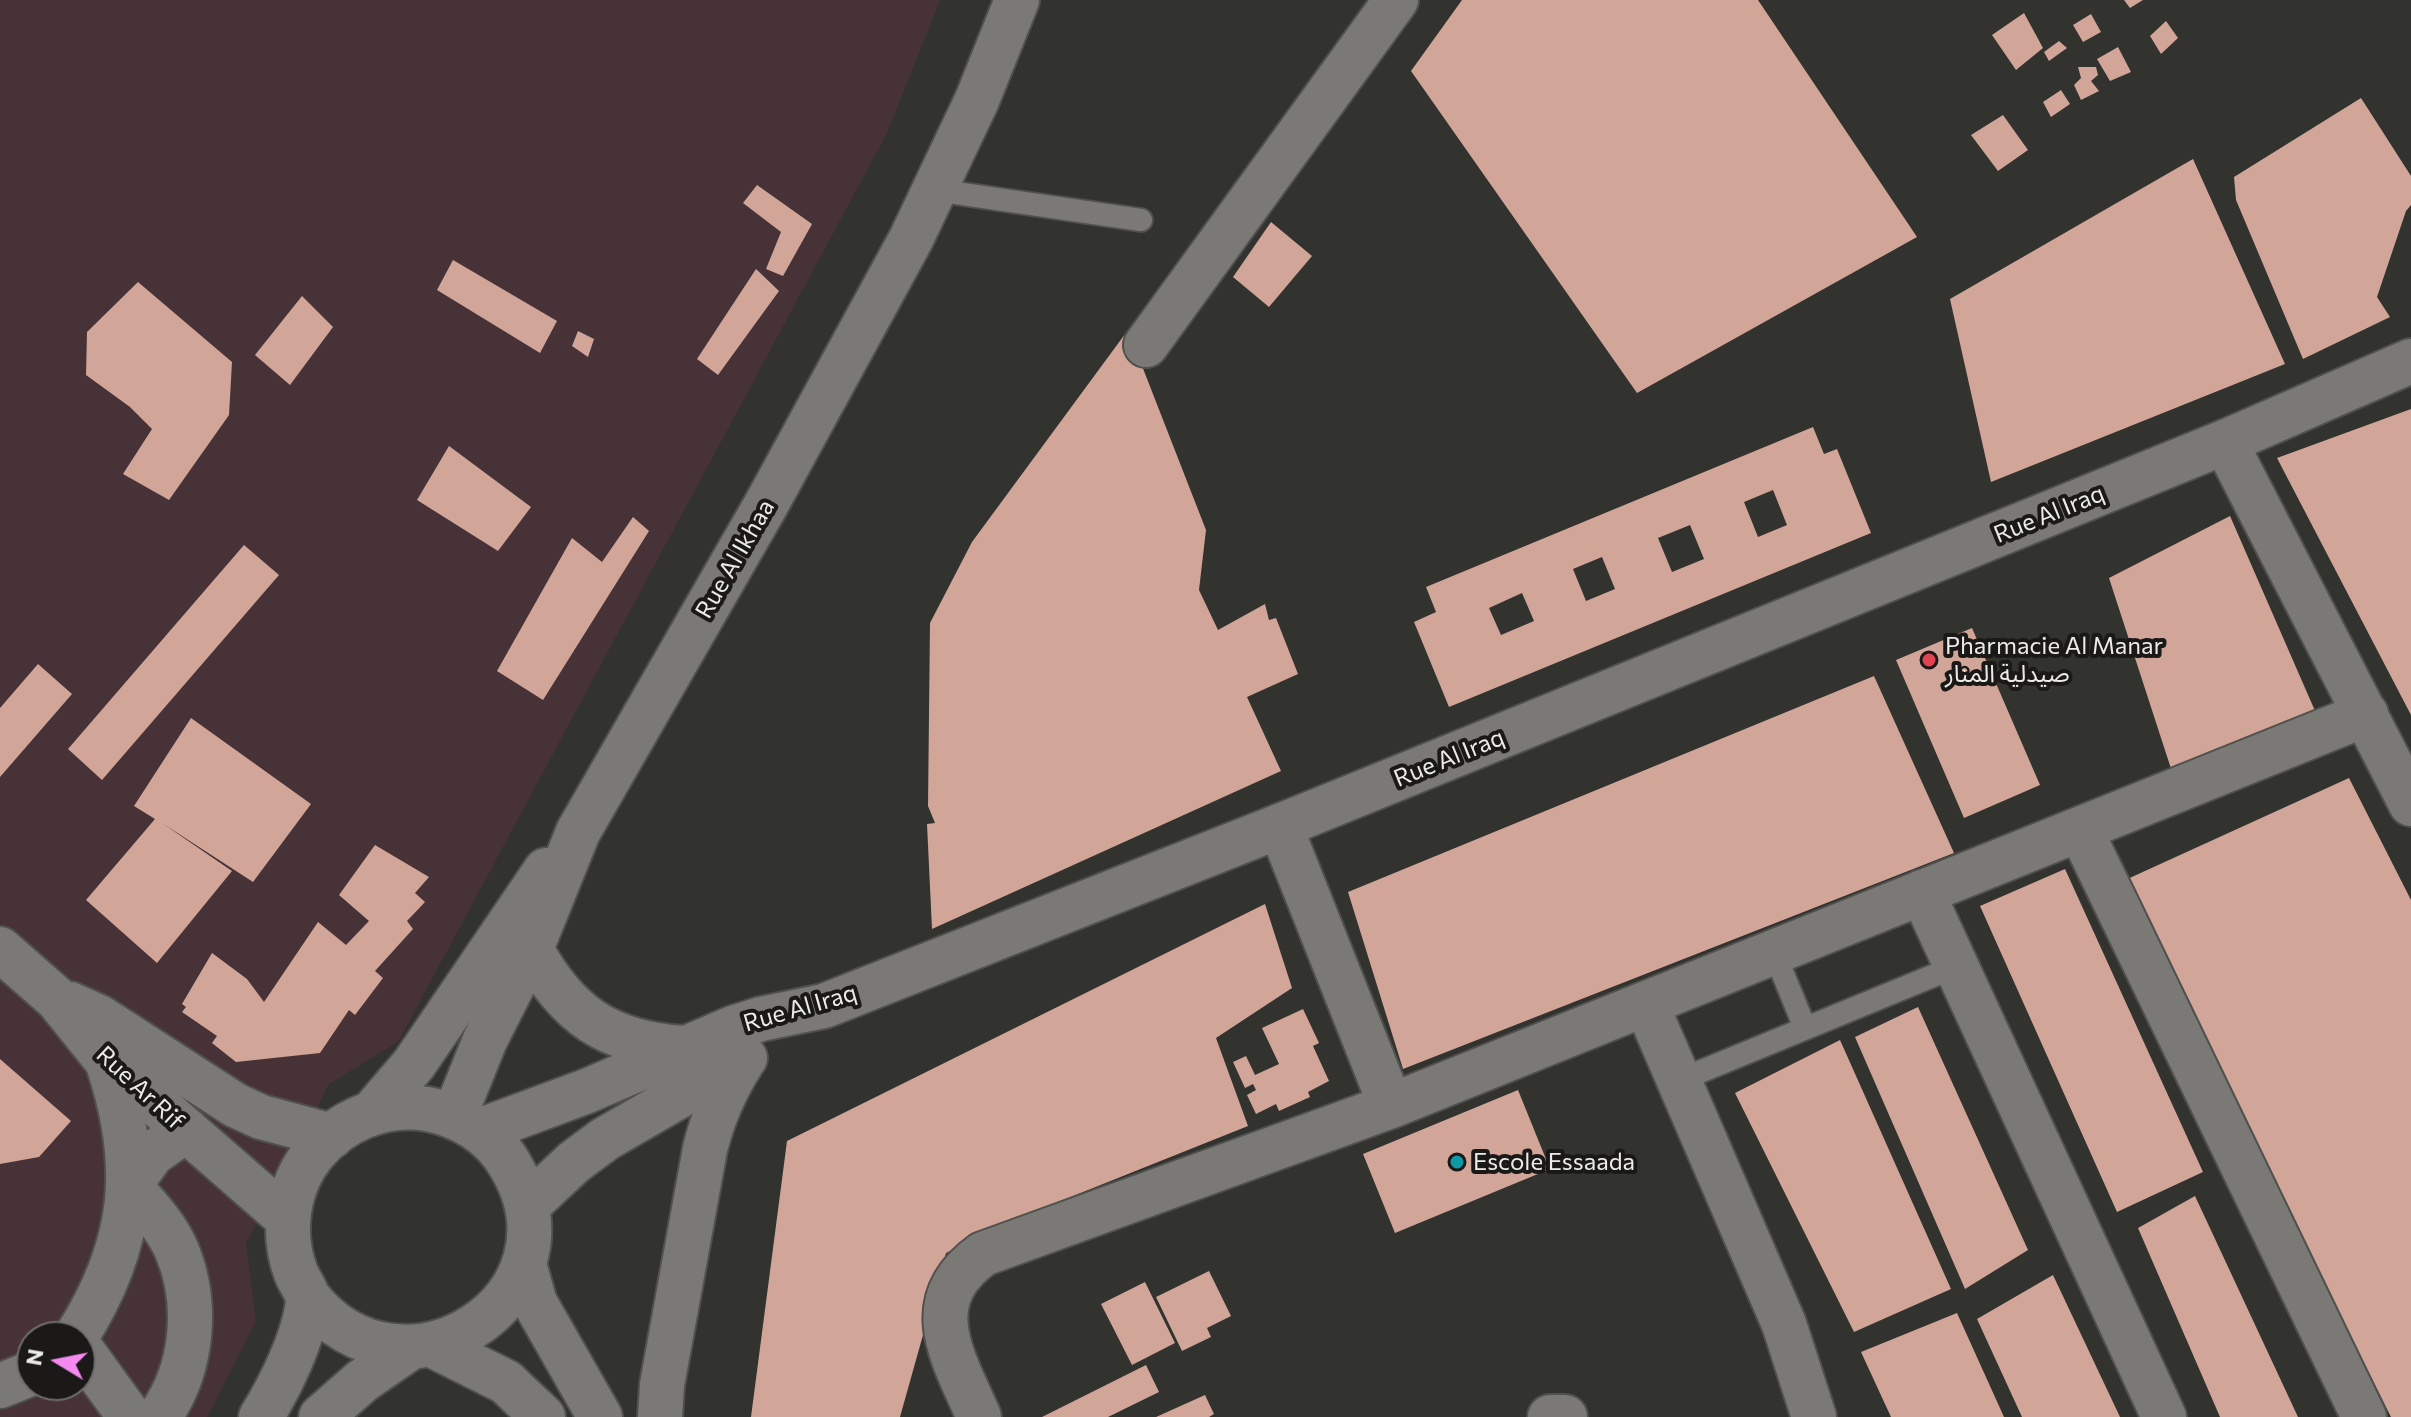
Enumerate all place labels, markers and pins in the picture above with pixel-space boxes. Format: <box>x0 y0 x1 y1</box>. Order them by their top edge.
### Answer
place label: Pharmacie Al Manar صيدلية المنار <box>1945 632 2163 688</box>
marker: Pharmacie Al Manar صيدلية المنار <box>1920 651 1938 669</box>
place label: Escole Essaada <box>1473 1148 1635 1176</box>
marker: Escole Essaada <box>1448 1153 1466 1171</box>

